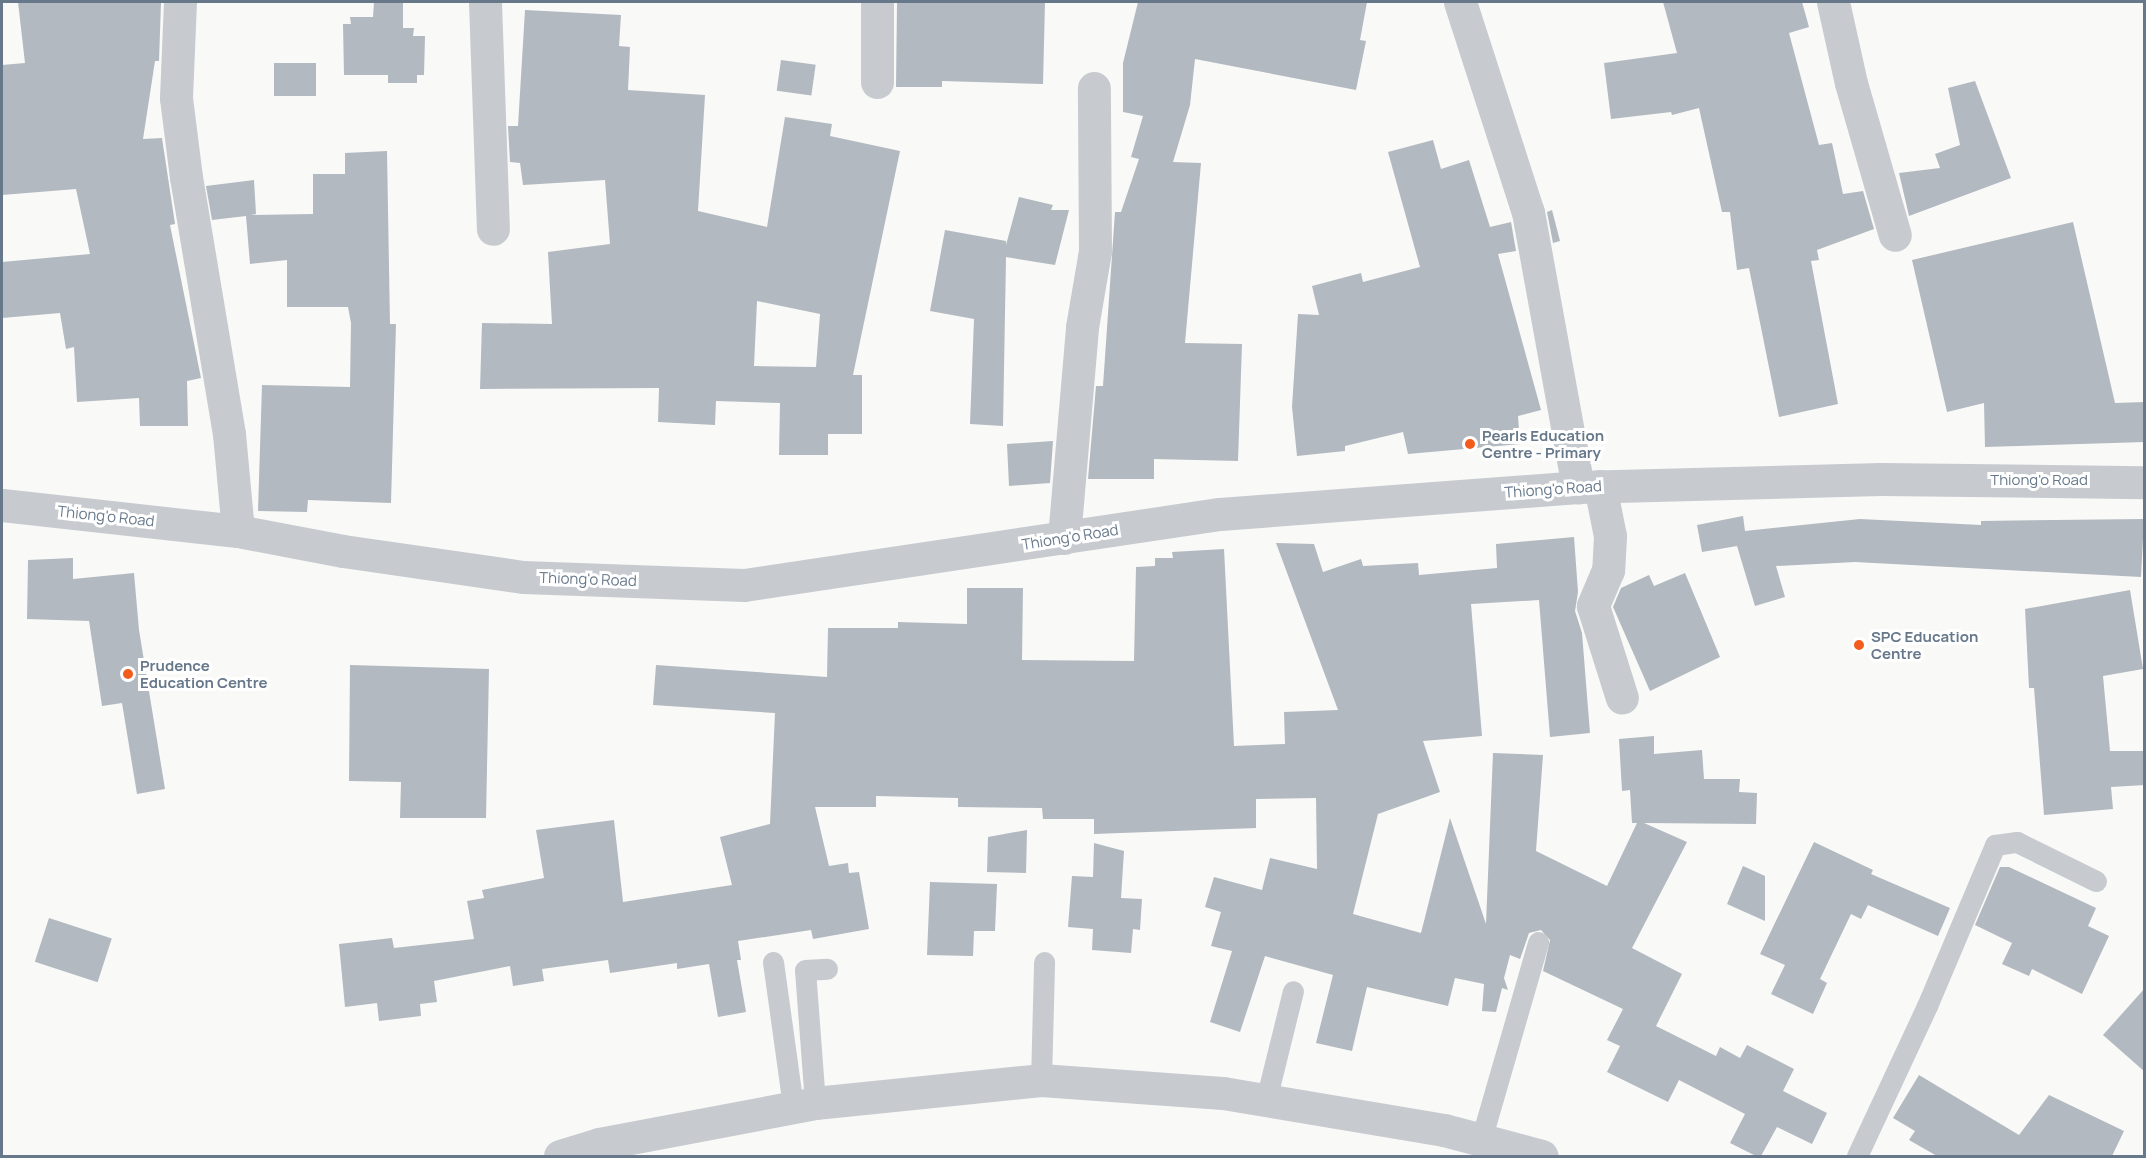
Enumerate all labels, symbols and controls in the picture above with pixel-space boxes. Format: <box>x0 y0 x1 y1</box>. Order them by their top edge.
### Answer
place label: Pearls Education Centre - Primary <box>1482 426 1604 461</box>
marker: Pearls Education Centre - Primary <box>1463 437 1477 451</box>
street label: Thiong'o Road <box>1990 471 2088 489</box>
street label: Thiong'o Road <box>1504 477 1602 501</box>
street label: Thiong'o Road <box>57 502 155 530</box>
street label: Thiong'o Road <box>1020 520 1120 554</box>
street label: Thiong'o Road <box>539 568 637 590</box>
place label: SPC Education Centre <box>1871 627 1978 662</box>
marker: SPC Education Centre <box>1852 638 1866 652</box>
place label: Prudence Education Centre <box>140 656 268 691</box>
marker: Prudence Education Centre <box>121 667 135 681</box>

